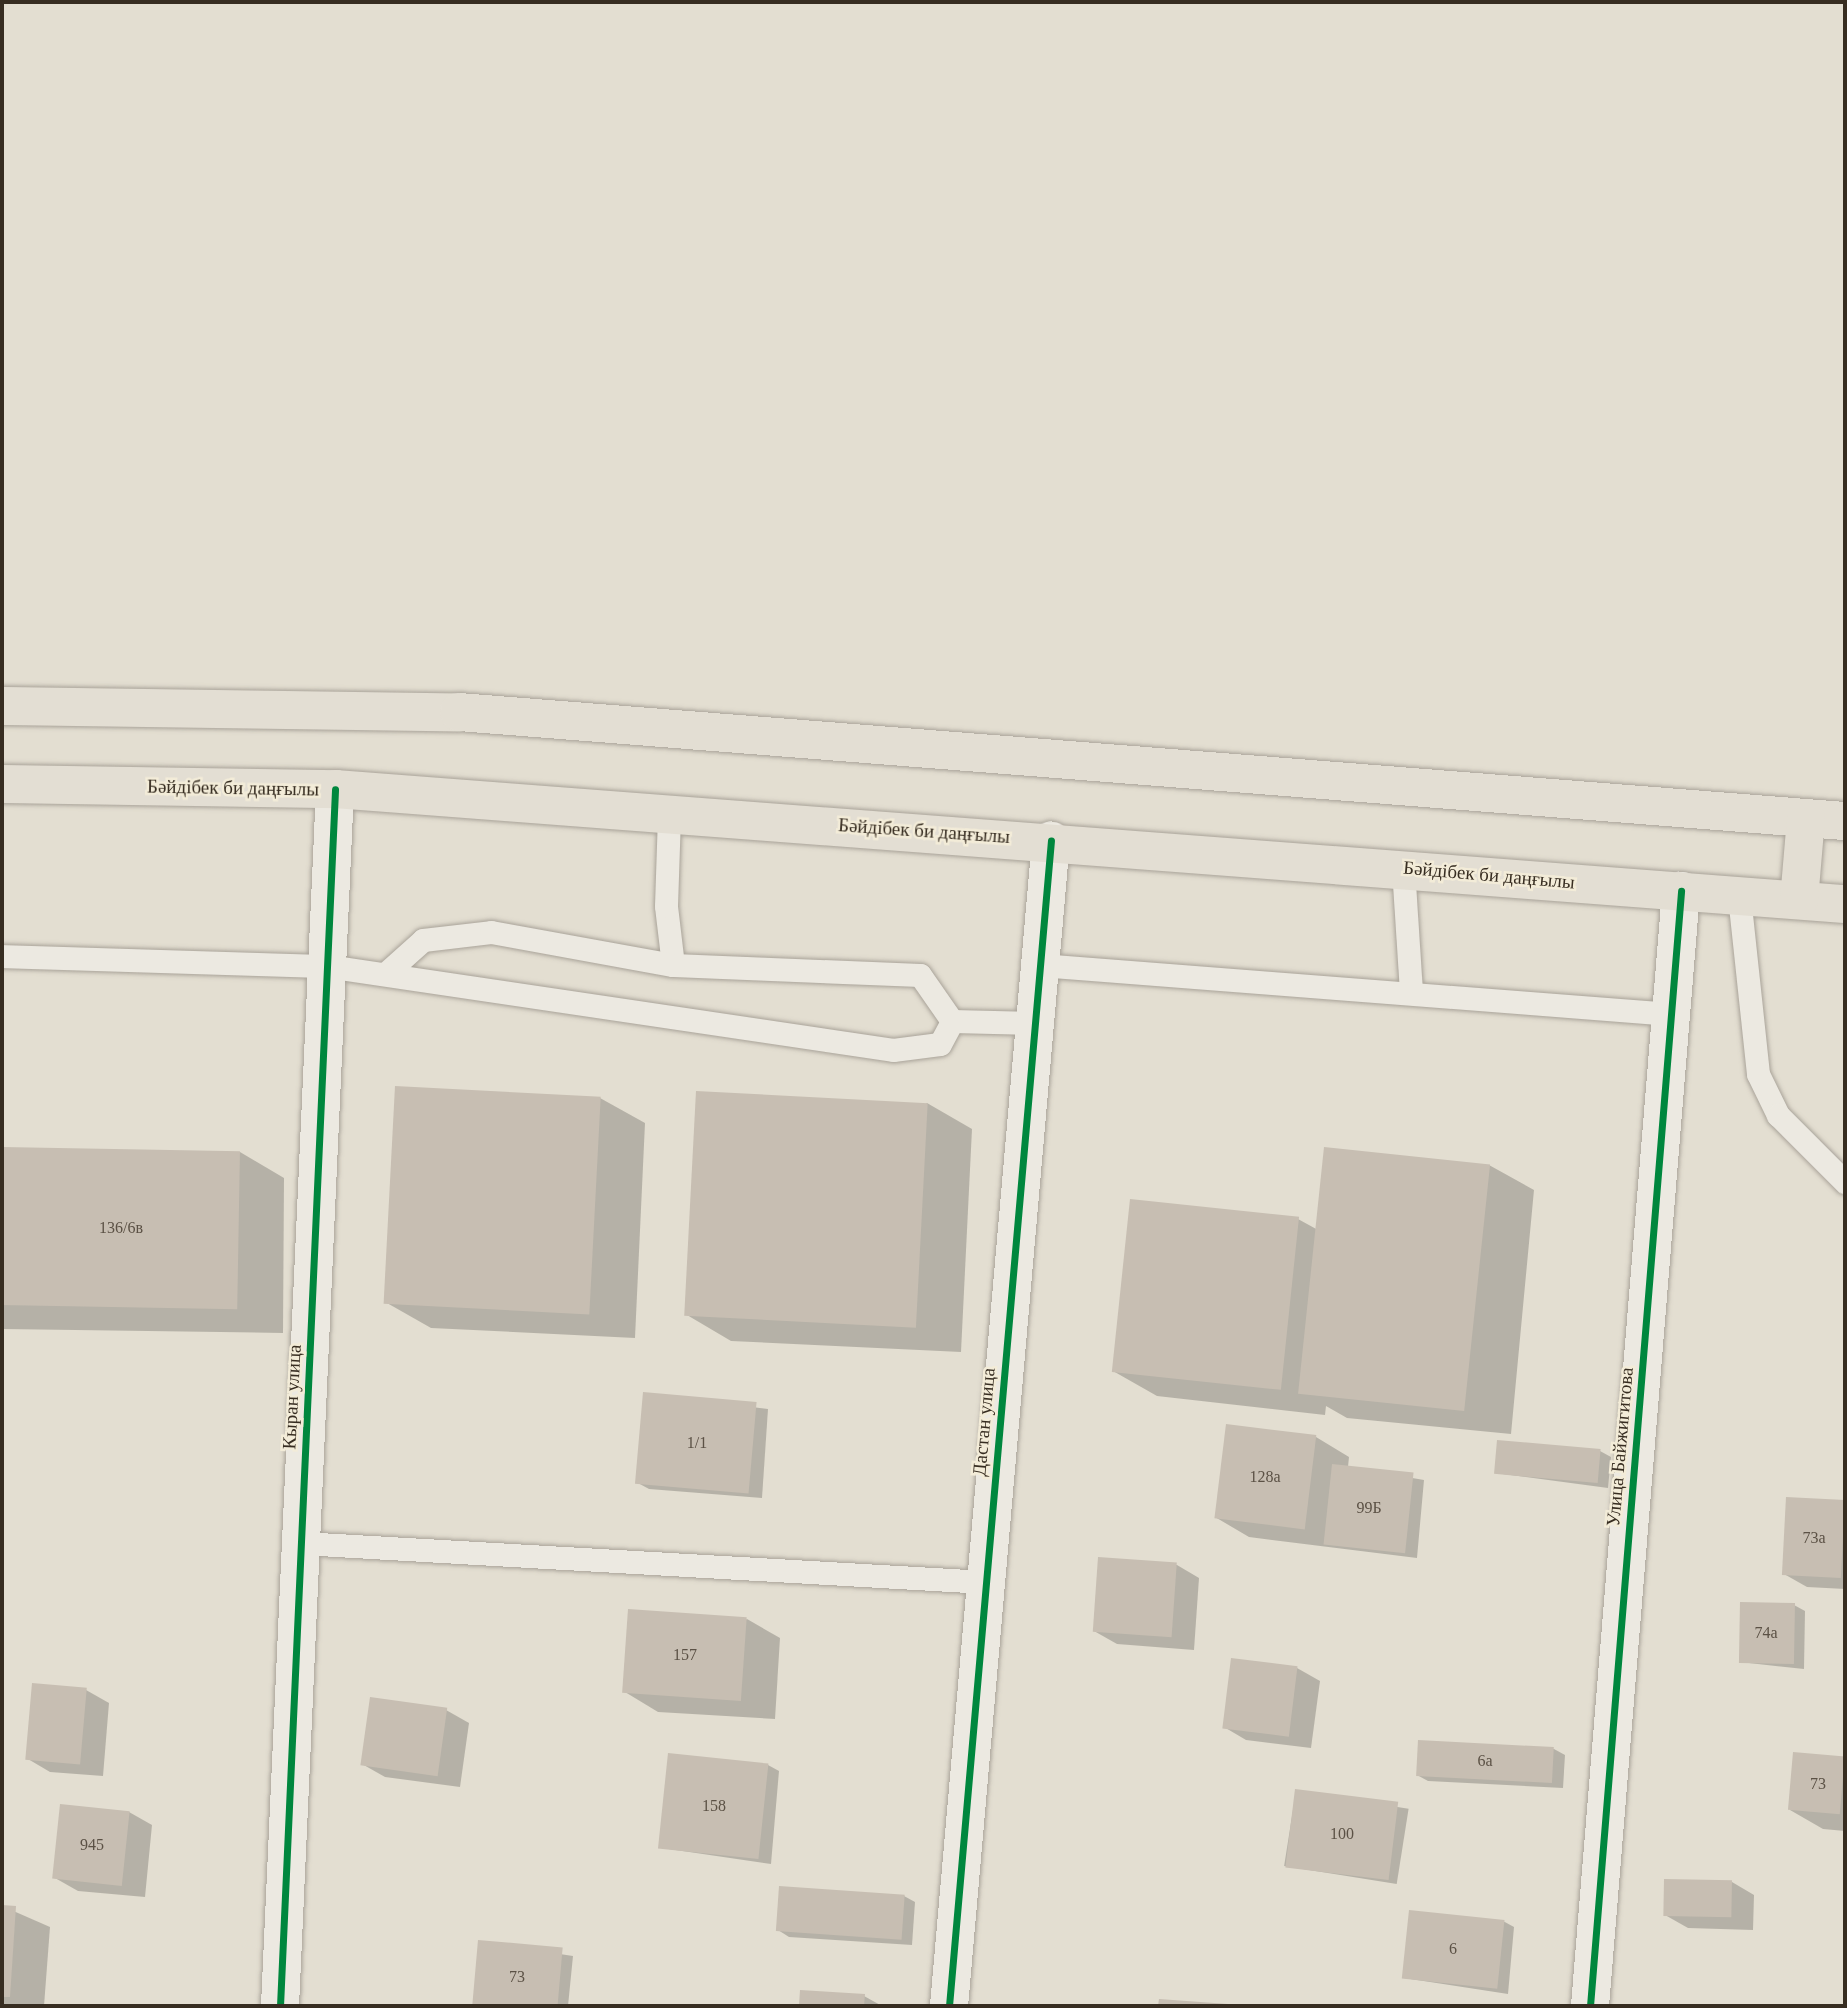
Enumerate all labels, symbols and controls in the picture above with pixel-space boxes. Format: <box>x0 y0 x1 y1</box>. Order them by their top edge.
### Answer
street label: Бәйдібек би даңғылы <box>147 775 319 801</box>
street label: Бәйдібек би даңғылы <box>837 814 1011 848</box>
street label: Бәйдібек би даңғылы <box>1402 856 1576 894</box>
house number: 136/6в <box>99 1218 143 1238</box>
street label: Кыран улица <box>278 1344 306 1450</box>
street label: Улица Байжигитова <box>1602 1366 1638 1528</box>
street label: Дастан улица <box>968 1367 1000 1477</box>
house number: 1/1 <box>687 1433 707 1453</box>
house number: 128а <box>1249 1467 1281 1487</box>
house number: 99Б <box>1356 1498 1382 1518</box>
house number: 73а <box>1802 1528 1826 1548</box>
house number: 74а <box>1754 1623 1778 1643</box>
house number: 157 <box>673 1645 697 1665</box>
house number: 6а <box>1477 1751 1493 1771</box>
house number: 73 <box>1810 1774 1826 1794</box>
house number: 158 <box>702 1796 726 1816</box>
house number: 100 <box>1330 1824 1354 1844</box>
house number: 945 <box>80 1835 104 1855</box>
house number: 6 <box>1449 1939 1457 1959</box>
house number: 73 <box>509 1967 525 1987</box>

